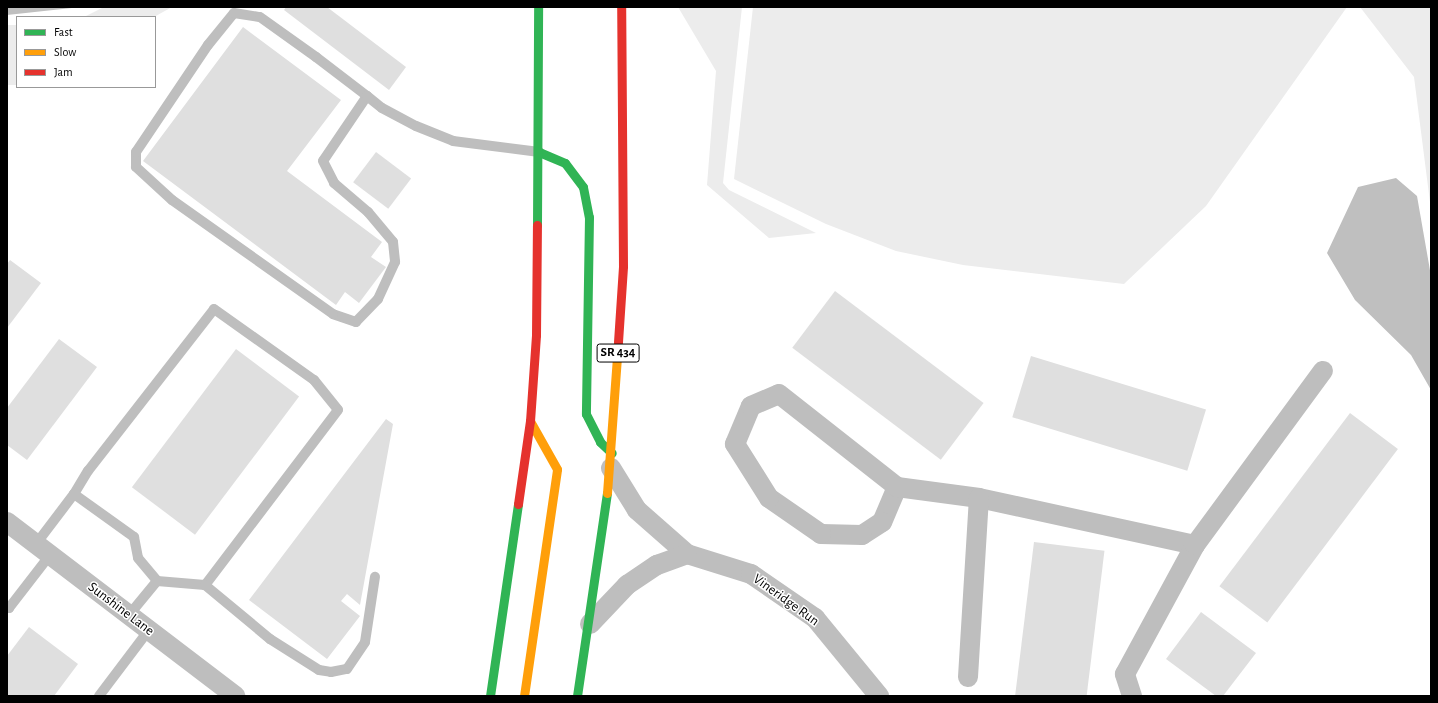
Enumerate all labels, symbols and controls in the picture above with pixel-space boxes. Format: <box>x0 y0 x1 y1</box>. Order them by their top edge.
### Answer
legend <box>16 16 156 88</box>
text: Fast <box>54 26 73 38</box>
text: Slow <box>54 46 76 58</box>
text: Jam <box>54 66 73 78</box>
road number: SR 434 <box>596 342 640 364</box>
street label: Vineridge Run <box>750 570 822 630</box>
street label: Sunshine Lane <box>85 579 157 639</box>

